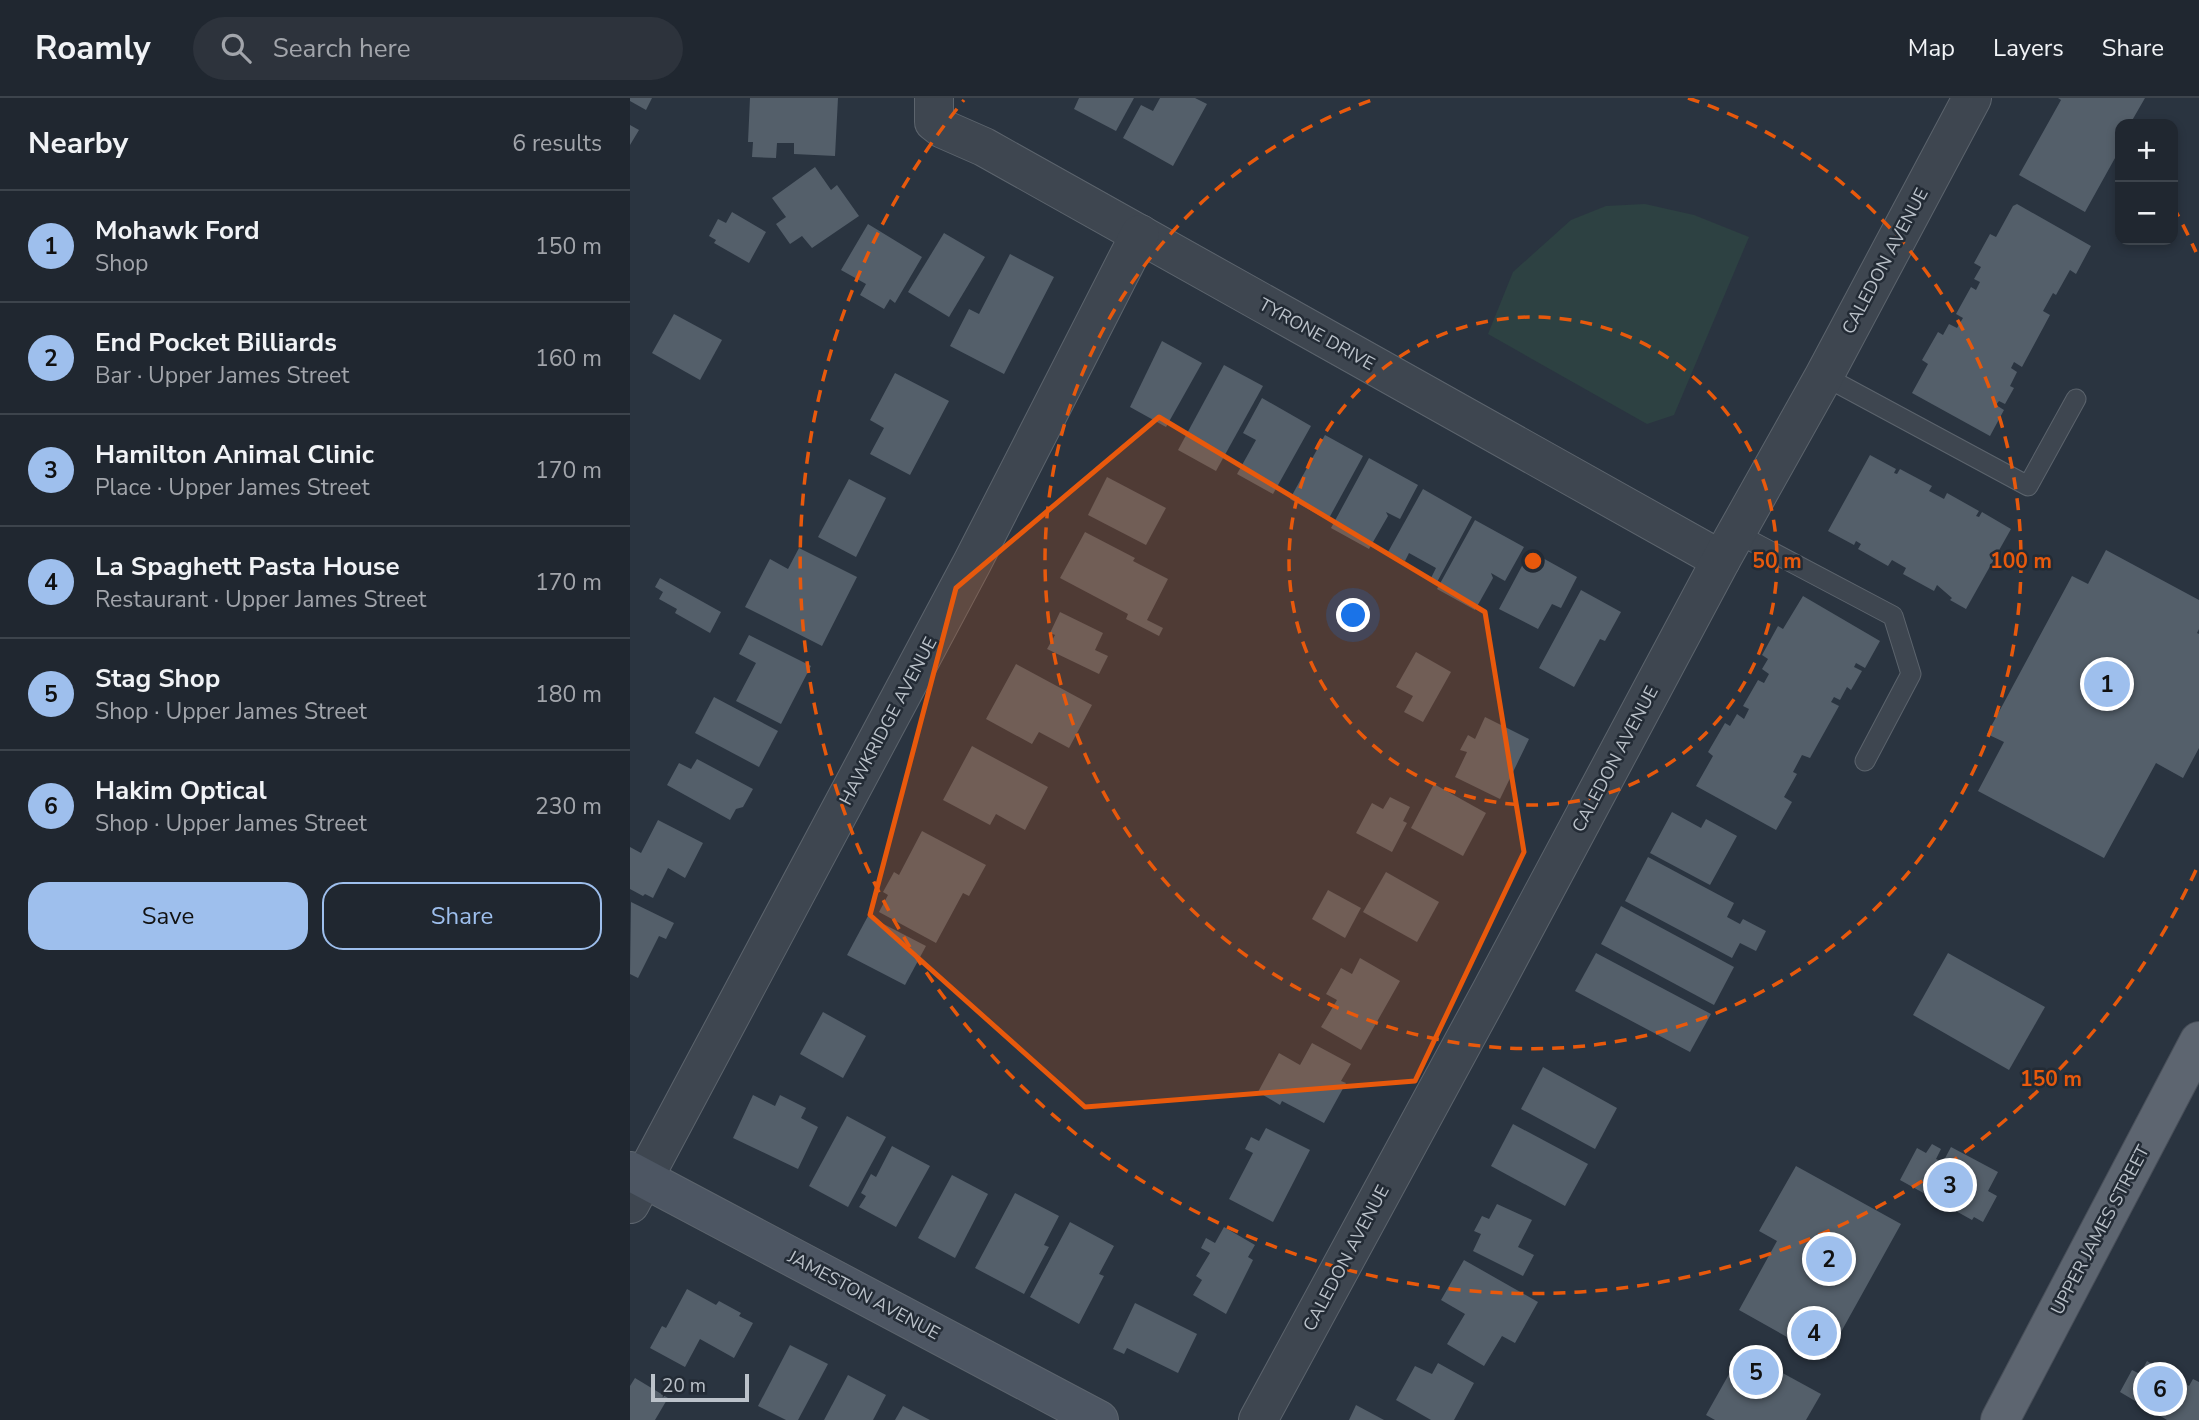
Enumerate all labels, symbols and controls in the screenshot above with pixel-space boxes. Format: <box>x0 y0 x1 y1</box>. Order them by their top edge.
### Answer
search box <box>193 17 683 80</box>
text: Roamly <box>35 26 151 71</box>
icon: search <box>217 29 255 67</box>
text: Search here <box>273 31 410 66</box>
text: Map <box>1908 32 1955 64</box>
text: Layers <box>1993 32 2064 64</box>
text: Share <box>2102 32 2164 64</box>
map controls <box>2115 119 2178 245</box>
button: + <box>2115 119 2178 182</box>
text: Nearby <box>28 123 128 164</box>
text: 6 results <box>512 128 602 159</box>
button: − <box>2115 182 2178 245</box>
street label: CALEDON AVENUE <box>1836 184 1934 338</box>
text: Mohawk Ford <box>95 213 260 248</box>
text: 1 <box>44 231 58 262</box>
text: 150 m <box>535 231 602 262</box>
text: Shop <box>95 248 148 279</box>
street label: TYRONE DRIVE <box>1255 292 1379 376</box>
text: End Pocket Billiards <box>95 325 337 360</box>
text: 2 <box>44 343 58 374</box>
text: 160 m <box>535 343 602 374</box>
text: Bar · Upper James Street <box>95 360 349 391</box>
text: Hamilton Animal Clinic <box>95 437 374 472</box>
text: 3 <box>44 455 58 486</box>
text: 170 m <box>535 455 602 486</box>
text: Place · Upper James Street <box>95 472 370 503</box>
text: 50 m <box>1752 547 1802 575</box>
text: 100 m <box>1990 547 2052 575</box>
text: La Spaghett Pasta House <box>95 549 400 584</box>
centre of rings <box>1521 549 1545 573</box>
text: 4 <box>44 567 58 598</box>
text: 170 m <box>535 567 602 598</box>
text: Restaurant · Upper James Street <box>95 584 426 615</box>
your location <box>1336 598 1370 632</box>
street label: HAWKRIDGE AVENUE <box>833 633 943 809</box>
pin: 1 <box>2084 658 2130 710</box>
text: Stag Shop <box>95 661 220 696</box>
text: 5 <box>44 679 58 710</box>
text: 180 m <box>535 679 602 710</box>
street label: CALEDON AVENUE <box>1566 682 1664 836</box>
text: Shop · Upper James Street <box>95 696 367 727</box>
text: Hakim Optical <box>95 773 267 808</box>
text: 6 <box>44 791 58 822</box>
text: 230 m <box>535 791 602 822</box>
text: Shop · Upper James Street <box>95 808 367 839</box>
button: Save <box>28 882 308 950</box>
button: Share <box>322 882 602 950</box>
text: 150 m <box>2020 1065 2082 1093</box>
street label: UPPER JAMES STREET <box>2045 1141 2155 1319</box>
pin: 3 <box>1927 1159 1973 1211</box>
street label: CALEDON AVENUE <box>1297 1181 1395 1335</box>
pin: 2 <box>1806 1233 1852 1285</box>
street label: JAMESTON AVENUE <box>783 1244 944 1345</box>
pin: 4 <box>1791 1307 1837 1359</box>
pin: 5 <box>1733 1346 1779 1398</box>
pin: 6 <box>2137 1363 2183 1415</box>
scale bar <box>651 1371 749 1403</box>
text: 20 m <box>662 1373 706 1399</box>

